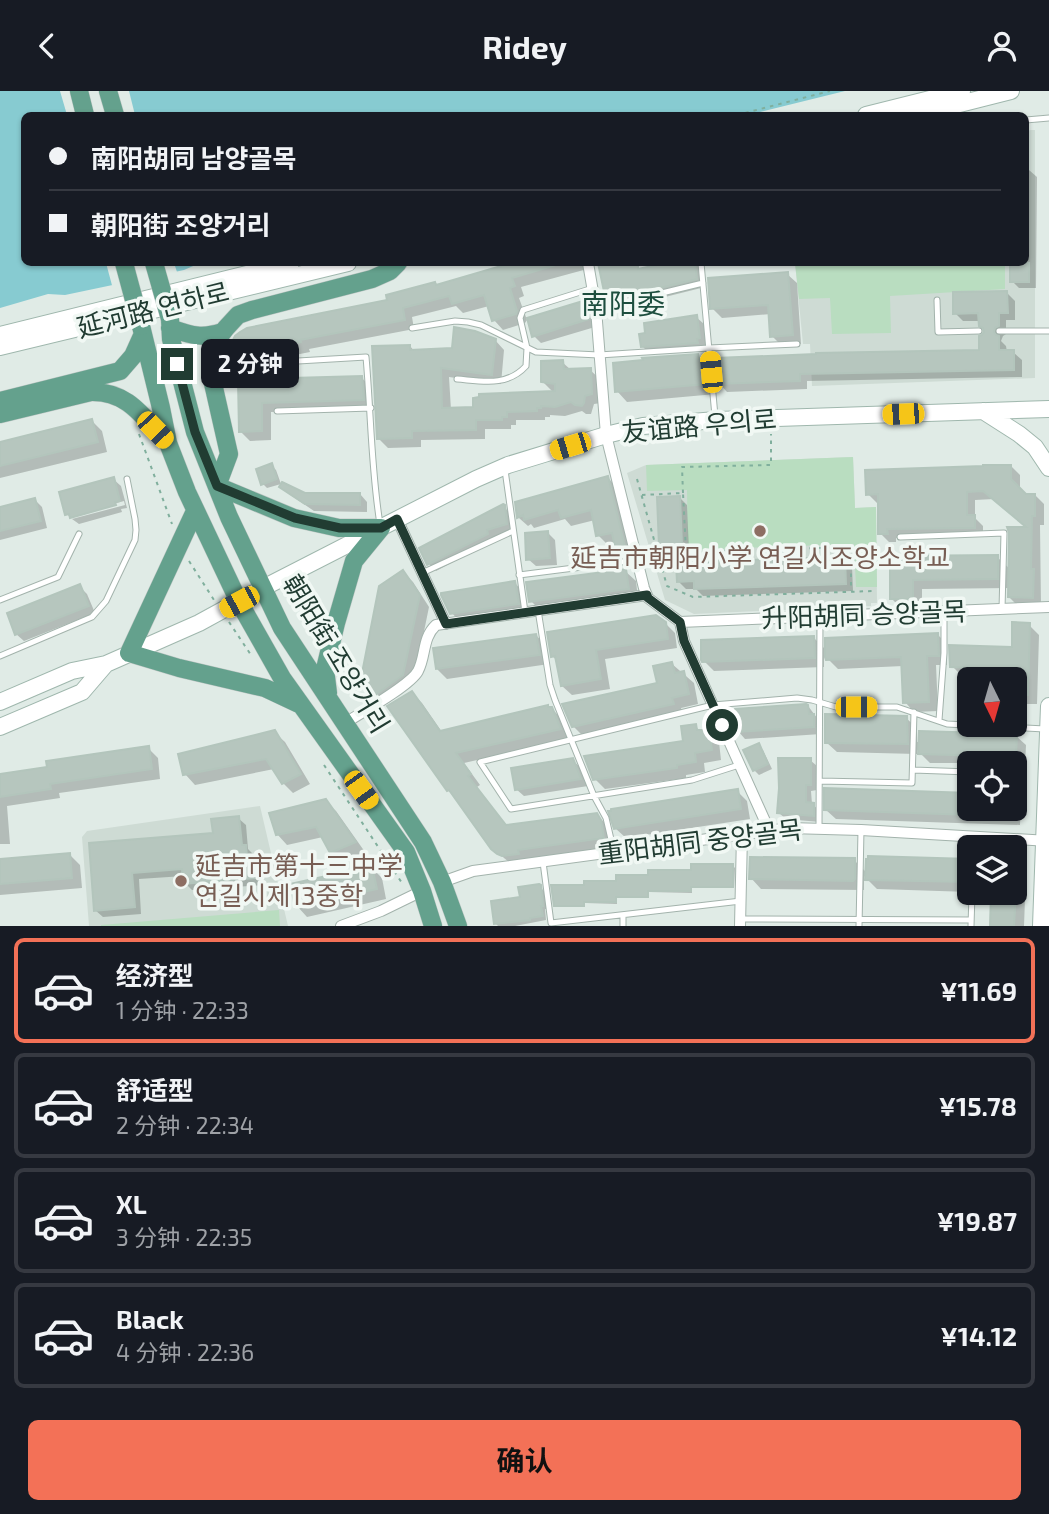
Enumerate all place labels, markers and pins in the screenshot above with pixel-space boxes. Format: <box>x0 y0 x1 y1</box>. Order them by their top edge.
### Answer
marker: 延吉市朝阳小学 연길시조양소학교 <box>752 523 768 539</box>
place label: 延吉市朝阳小学 연길시조양소학교 <box>570 541 950 572</box>
place label: 延吉市第十三中学 연길시제13중학 <box>195 849 403 910</box>
marker: 延吉市第十三中学 연길시제13중학 <box>173 873 189 889</box>

